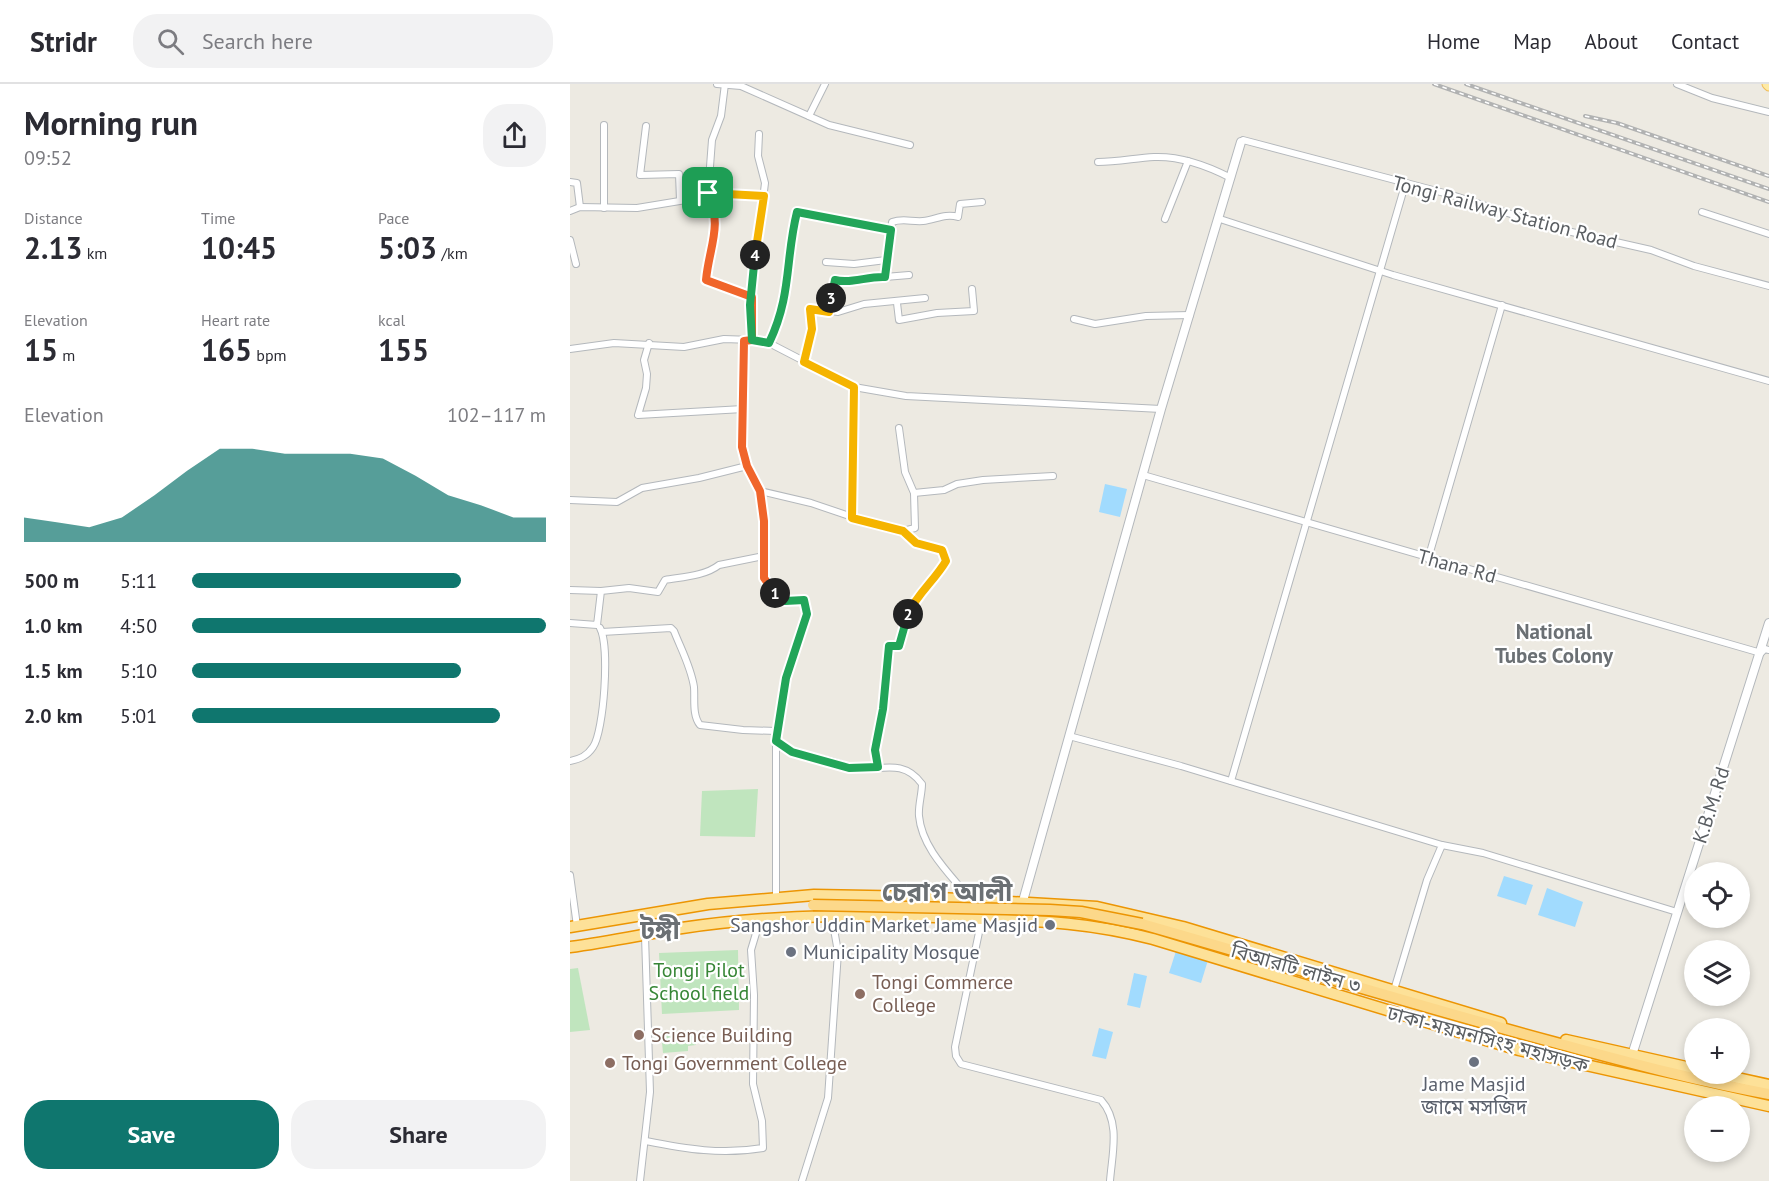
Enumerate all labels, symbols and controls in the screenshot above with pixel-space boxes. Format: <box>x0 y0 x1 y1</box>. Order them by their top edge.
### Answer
search box <box>133 14 553 68</box>
text: Stridr <box>30 23 97 60</box>
icon: search <box>154 25 187 58</box>
text: Search here <box>202 27 313 55</box>
text: Home <box>1427 28 1480 55</box>
text: Map <box>1513 28 1552 55</box>
text: About <box>1585 28 1638 55</box>
text: Contact <box>1671 28 1739 55</box>
text: Morning run <box>24 101 198 144</box>
button: share <box>483 104 546 167</box>
text: 09:52 <box>24 145 72 171</box>
pin <box>682 167 733 218</box>
street label: Tongi Railway Station Road <box>1390 169 1620 255</box>
icon: arrive <box>691 176 724 209</box>
text: Distance <box>24 208 83 228</box>
text: Time <box>201 208 235 228</box>
text: Pace <box>378 208 409 228</box>
text: 2.13 <box>24 228 82 267</box>
text: 10:45 <box>201 228 277 267</box>
text: 5:03 <box>378 228 437 267</box>
pin: 4 <box>740 240 770 270</box>
text: km <box>82 243 107 263</box>
text: /km <box>437 243 468 263</box>
text: 4 <box>750 245 760 265</box>
pin: 3 <box>816 283 846 313</box>
text: 3 <box>826 288 836 308</box>
text: Elevation <box>24 310 88 330</box>
text: Heart rate <box>201 310 270 330</box>
text: kcal <box>378 310 405 330</box>
text: 15 <box>24 330 58 369</box>
text: 165 <box>201 330 252 369</box>
text: 155 <box>378 330 429 369</box>
text: m <box>58 345 75 365</box>
text: bpm <box>252 345 287 365</box>
text: Elevation <box>24 402 104 428</box>
text: 102–117 m <box>447 402 546 428</box>
street label: Thana Rd <box>1415 543 1499 589</box>
text: 500 m <box>24 568 79 594</box>
text: 5:11 <box>120 568 157 594</box>
pin: 1 <box>760 578 790 608</box>
text: 1 <box>770 583 780 603</box>
pin: 2 <box>893 599 923 629</box>
text: 2 <box>903 604 913 624</box>
text: 1.0 km <box>24 613 83 639</box>
text: 4:50 <box>120 613 157 639</box>
district label: National Tubes Colony <box>1495 618 1614 669</box>
text: 1.5 km <box>24 658 83 684</box>
text: 5:10 <box>120 658 157 684</box>
text: 2.0 km <box>24 703 83 729</box>
text: 5:01 <box>120 703 157 729</box>
street label: K.B.M. Rd <box>1686 763 1736 847</box>
map controls <box>1684 862 1750 1162</box>
button: locate <box>1684 862 1750 928</box>
district label: চেরাগ আলী <box>882 875 1013 908</box>
place label: Sangshor Uddin Market Jame Masjid <box>730 912 1038 938</box>
district label: টঙ্গী <box>639 913 681 946</box>
marker: Sangshor Uddin Market Jame Masjid <box>1043 918 1057 932</box>
street label: বিআরটি লাইন ৩ <box>1227 937 1364 999</box>
place label: Municipality Mosque <box>803 939 980 965</box>
button: layers <box>1684 940 1750 1006</box>
marker: Municipality Mosque <box>784 945 798 959</box>
park label: Tongi Pilot School field <box>649 957 749 1006</box>
place label: Tongi Commerce College <box>872 969 1013 1018</box>
marker: Tongi Commerce College <box>853 987 867 1001</box>
street label: ঢাকা-ময়মনসিংহ মহাসড়ক <box>1383 999 1592 1079</box>
button: + <box>1684 1018 1750 1084</box>
place label: Science Building <box>651 1022 793 1048</box>
marker: Science Building <box>632 1028 646 1042</box>
place label: Tongi Government College <box>622 1050 847 1076</box>
marker: Jame Masjid জামে মসজিদ <box>1467 1055 1481 1069</box>
marker: Tongi Government College <box>603 1056 617 1070</box>
place label: Jame Masjid জামে মসজিদ <box>1420 1071 1528 1120</box>
button: − <box>1684 1096 1750 1162</box>
button: Save <box>24 1100 279 1169</box>
button: Share <box>291 1100 546 1169</box>

